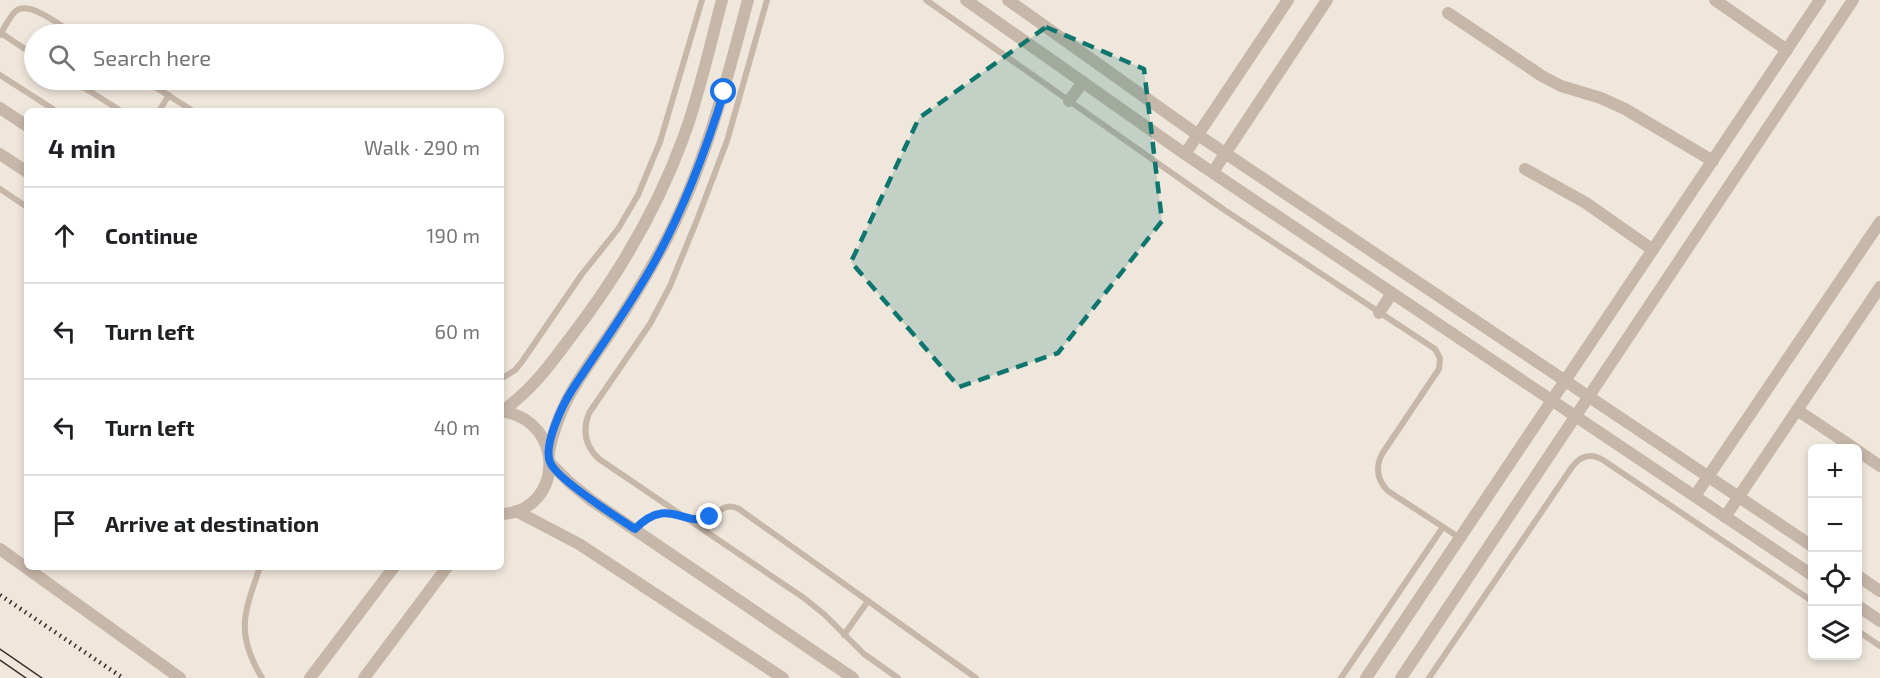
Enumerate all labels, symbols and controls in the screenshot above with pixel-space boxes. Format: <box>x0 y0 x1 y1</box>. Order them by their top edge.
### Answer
search box <box>24 24 504 90</box>
icon: search <box>45 41 78 74</box>
text: Search here <box>93 44 211 70</box>
route start <box>710 78 736 104</box>
text: 4 min <box>48 132 116 163</box>
text: Walk · 290 m <box>364 135 480 159</box>
icon: ahead <box>48 219 81 252</box>
text: Continue <box>105 222 198 248</box>
text: 190 m <box>427 223 480 247</box>
icon: left <box>48 315 81 348</box>
text: Turn left <box>105 318 194 344</box>
text: 60 m <box>435 319 480 343</box>
icon: left <box>48 411 81 444</box>
text: Turn left <box>105 414 194 440</box>
text: 40 m <box>434 415 480 439</box>
map controls <box>1808 444 1862 660</box>
button: + <box>1808 444 1862 498</box>
button: − <box>1808 498 1862 552</box>
route end <box>696 503 722 529</box>
icon: arrive <box>48 507 81 540</box>
text: Arrive at destination <box>105 510 319 536</box>
button: locate <box>1808 552 1862 606</box>
button: layers <box>1808 606 1862 660</box>

